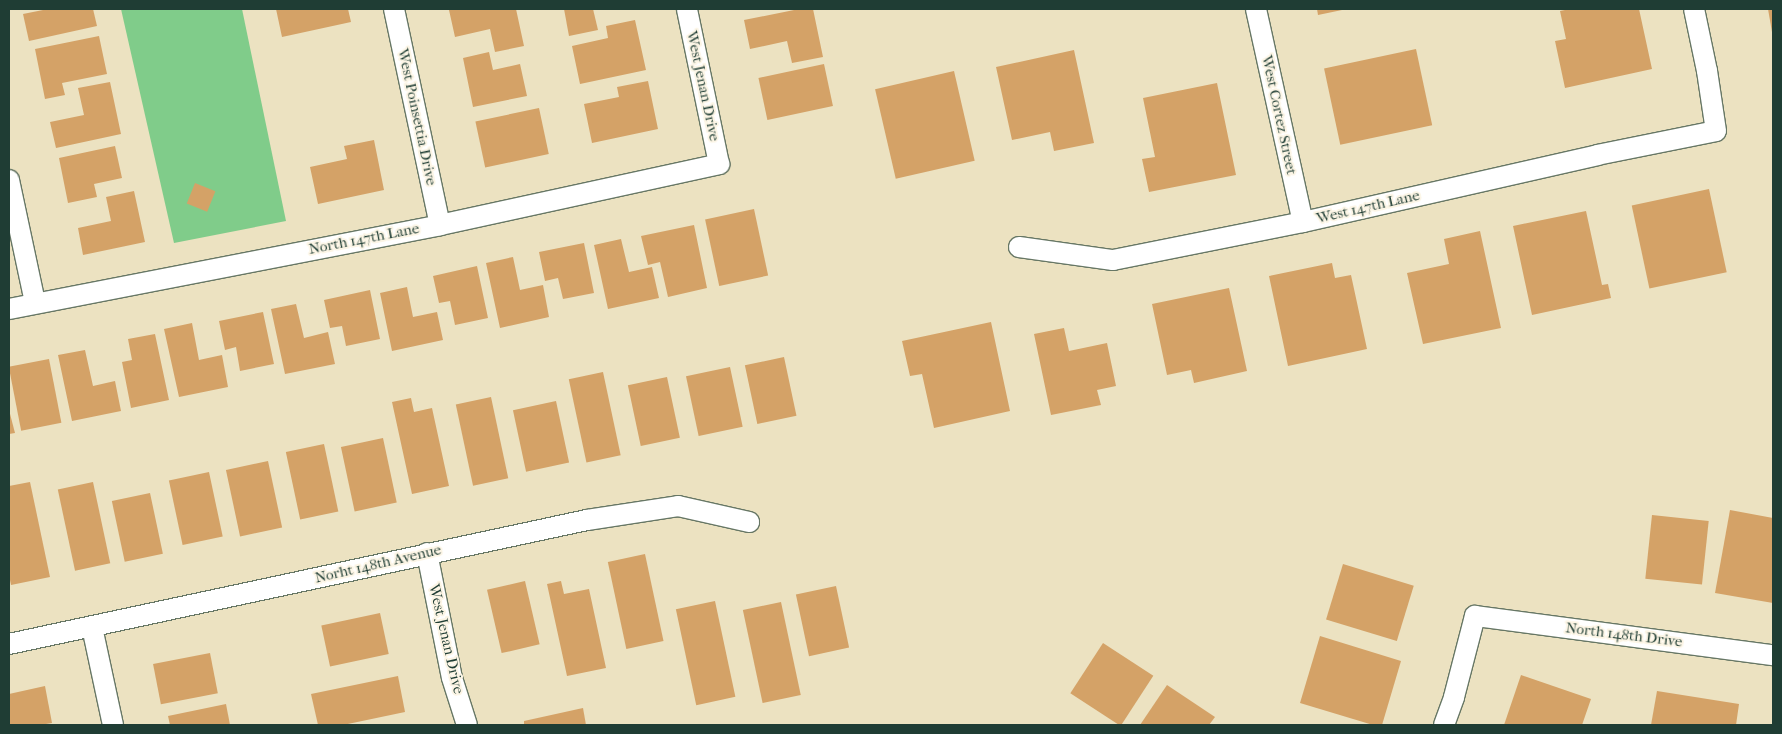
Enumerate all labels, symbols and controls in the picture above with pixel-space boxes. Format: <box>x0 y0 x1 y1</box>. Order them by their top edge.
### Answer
street label: West Jenan Drive <box>683 29 723 143</box>
street label: West Poinsettia Drive <box>394 47 440 187</box>
street label: West Cortez Street <box>1258 54 1300 176</box>
street label: West 147th Lane <box>1315 186 1421 228</box>
street label: North 147th Lane <box>307 219 421 259</box>
street label: Norht 148th Avenue <box>313 541 443 587</box>
street label: West Jenan Drive <box>425 582 467 696</box>
street label: North 148th Drive <box>1565 619 1683 651</box>

